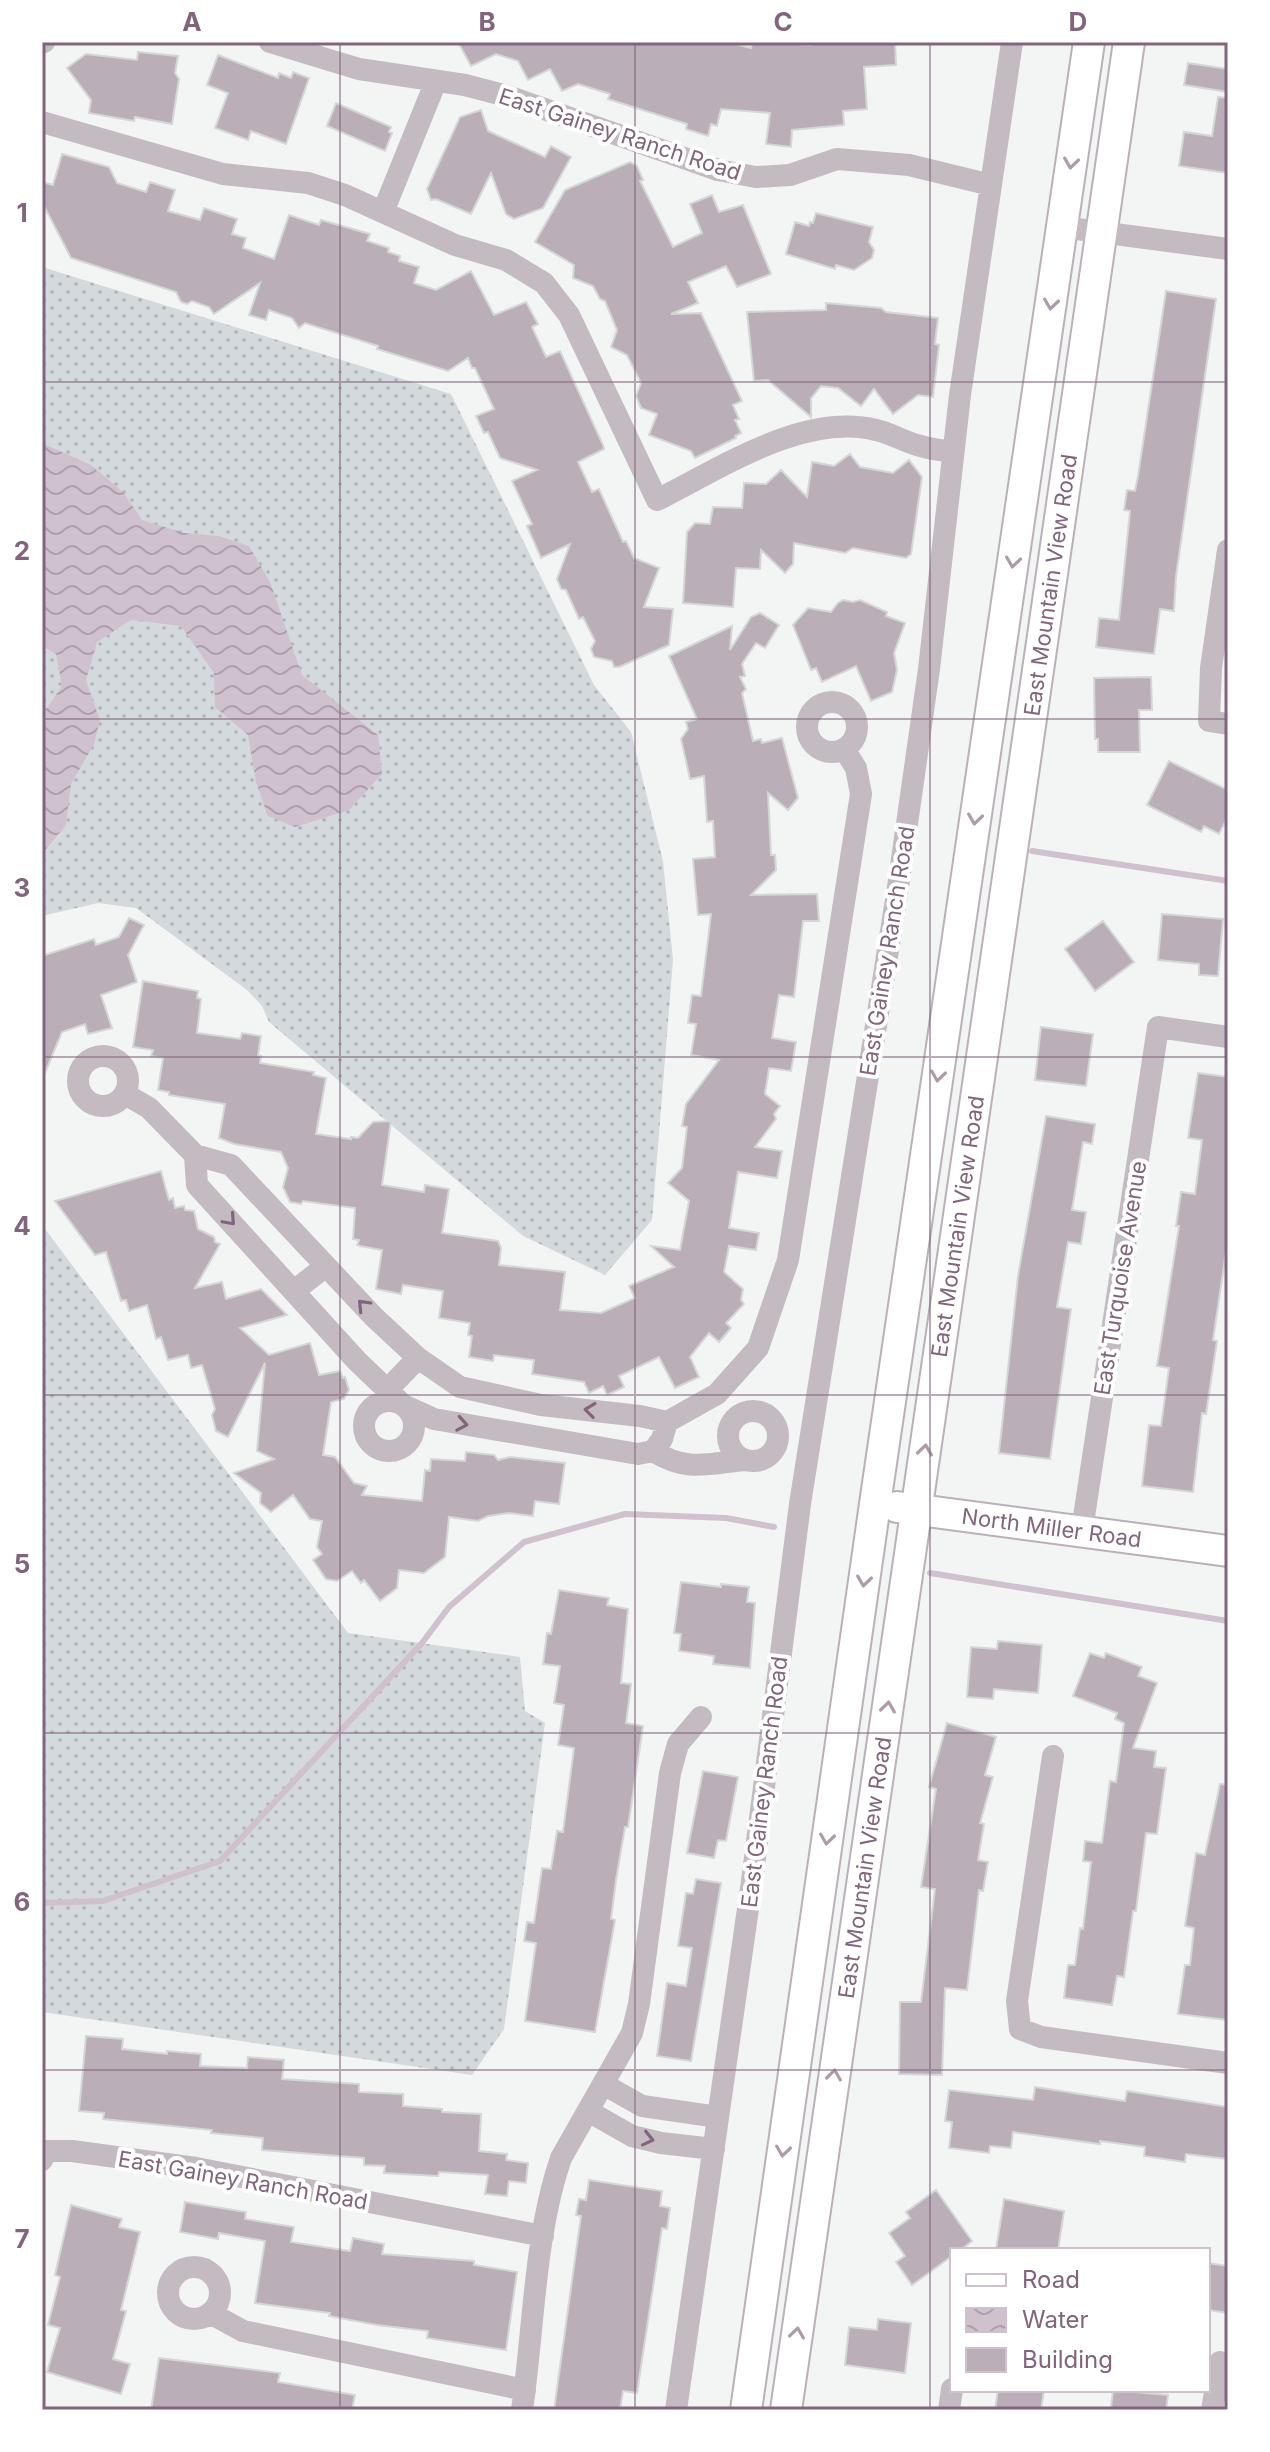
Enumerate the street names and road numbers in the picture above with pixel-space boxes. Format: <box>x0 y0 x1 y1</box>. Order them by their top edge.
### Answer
street label: East Gainey Ranch Road <box>496 83 744 185</box>
street label: East Mountain View Road <box>1019 452 1082 718</box>
street label: East Gainey Ranch Road <box>854 824 920 1078</box>
street label: East Mountain View Road <box>926 1094 989 1359</box>
street label: East Turquoise Avenue <box>1089 1159 1151 1397</box>
street label: North Miller Road <box>960 1503 1143 1552</box>
street label: East Gainey Ranch Road <box>736 1655 792 1909</box>
street label: East Mountain View Road <box>833 1735 896 2000</box>
street label: East Gainey Ranch Road <box>116 2145 370 2215</box>

